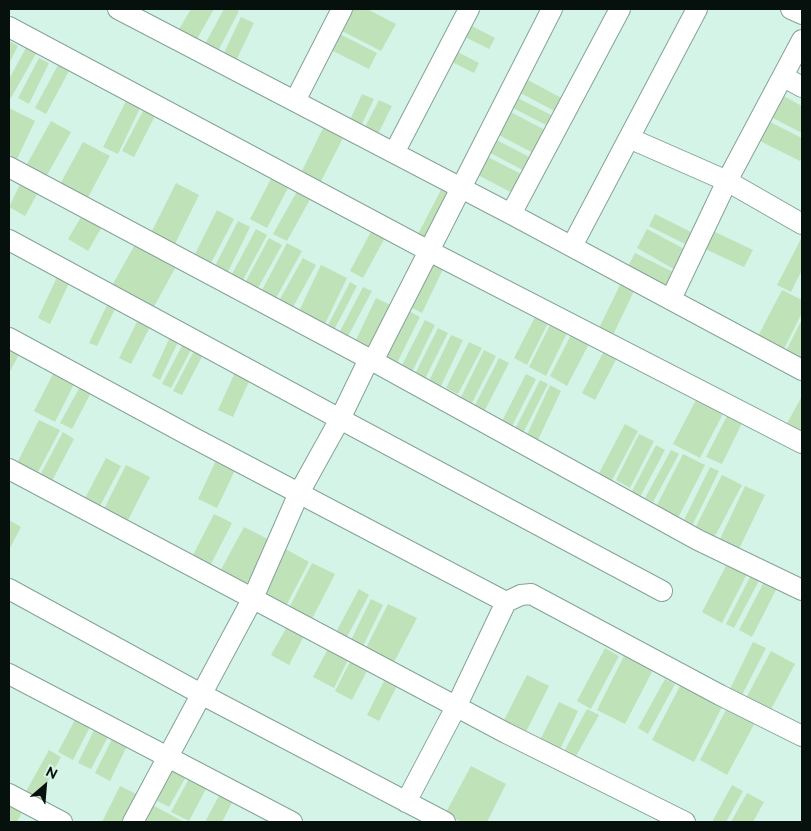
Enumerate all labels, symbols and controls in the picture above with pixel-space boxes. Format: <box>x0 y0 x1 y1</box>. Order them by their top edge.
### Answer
north arrow <box>20 761 70 811</box>
text: N <box>43 763 60 782</box>

